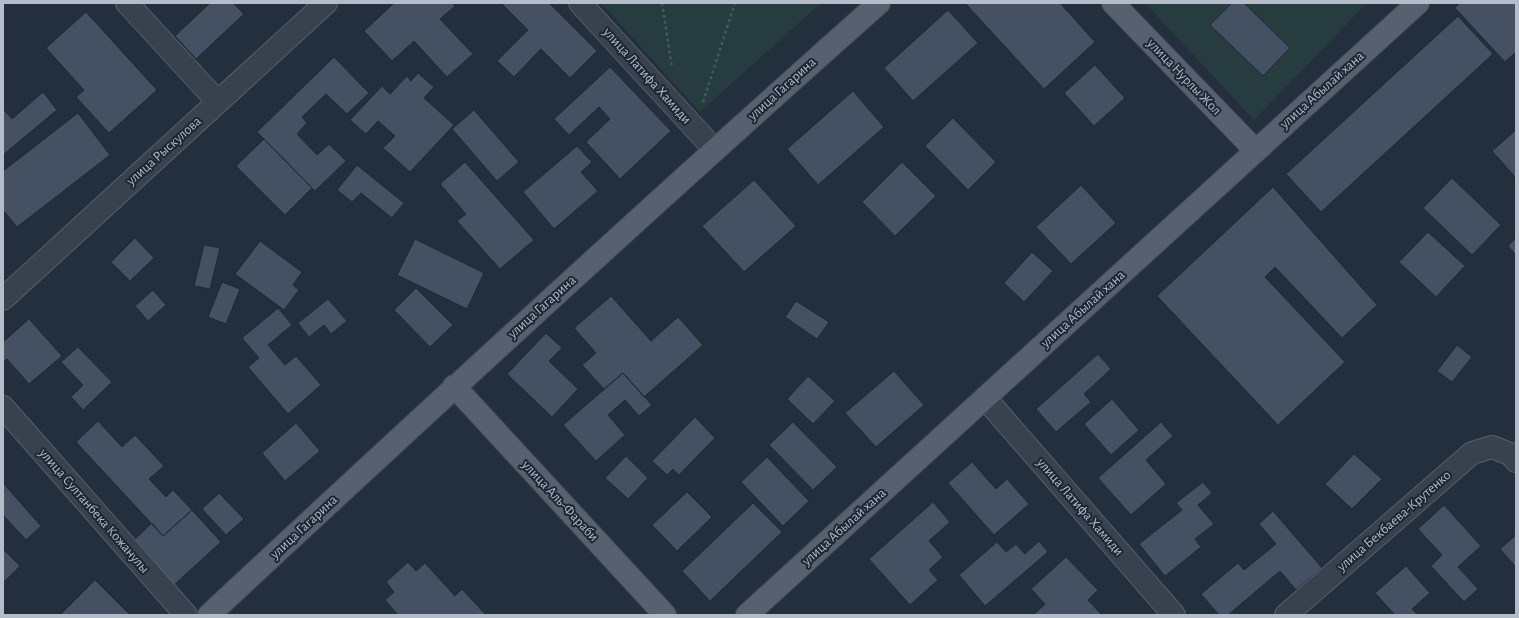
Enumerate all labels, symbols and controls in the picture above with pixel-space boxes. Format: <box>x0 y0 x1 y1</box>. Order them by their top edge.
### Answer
street label: улица Латифа Хамиди <box>600 24 694 127</box>
street label: улица Нурлы Жол <box>1144 35 1224 118</box>
street label: улица Абылай хана <box>1277 48 1367 132</box>
street label: улица Гагарина <box>745 55 819 124</box>
street label: улица Рыскулова <box>123 114 205 189</box>
street label: улица Абылай хана <box>1038 267 1128 351</box>
street label: улица Гагарина <box>505 273 579 342</box>
street label: улица Султанбека Кожанулы <box>36 445 152 576</box>
street label: улица Латифа Хамиди <box>1033 455 1126 558</box>
street label: улица Аль-Фараби <box>518 457 601 544</box>
street label: улица Бекбаева-Крутенко <box>1334 468 1454 575</box>
street label: улица Абылай хана <box>799 485 889 569</box>
street label: улица Гагарина <box>267 492 341 562</box>

